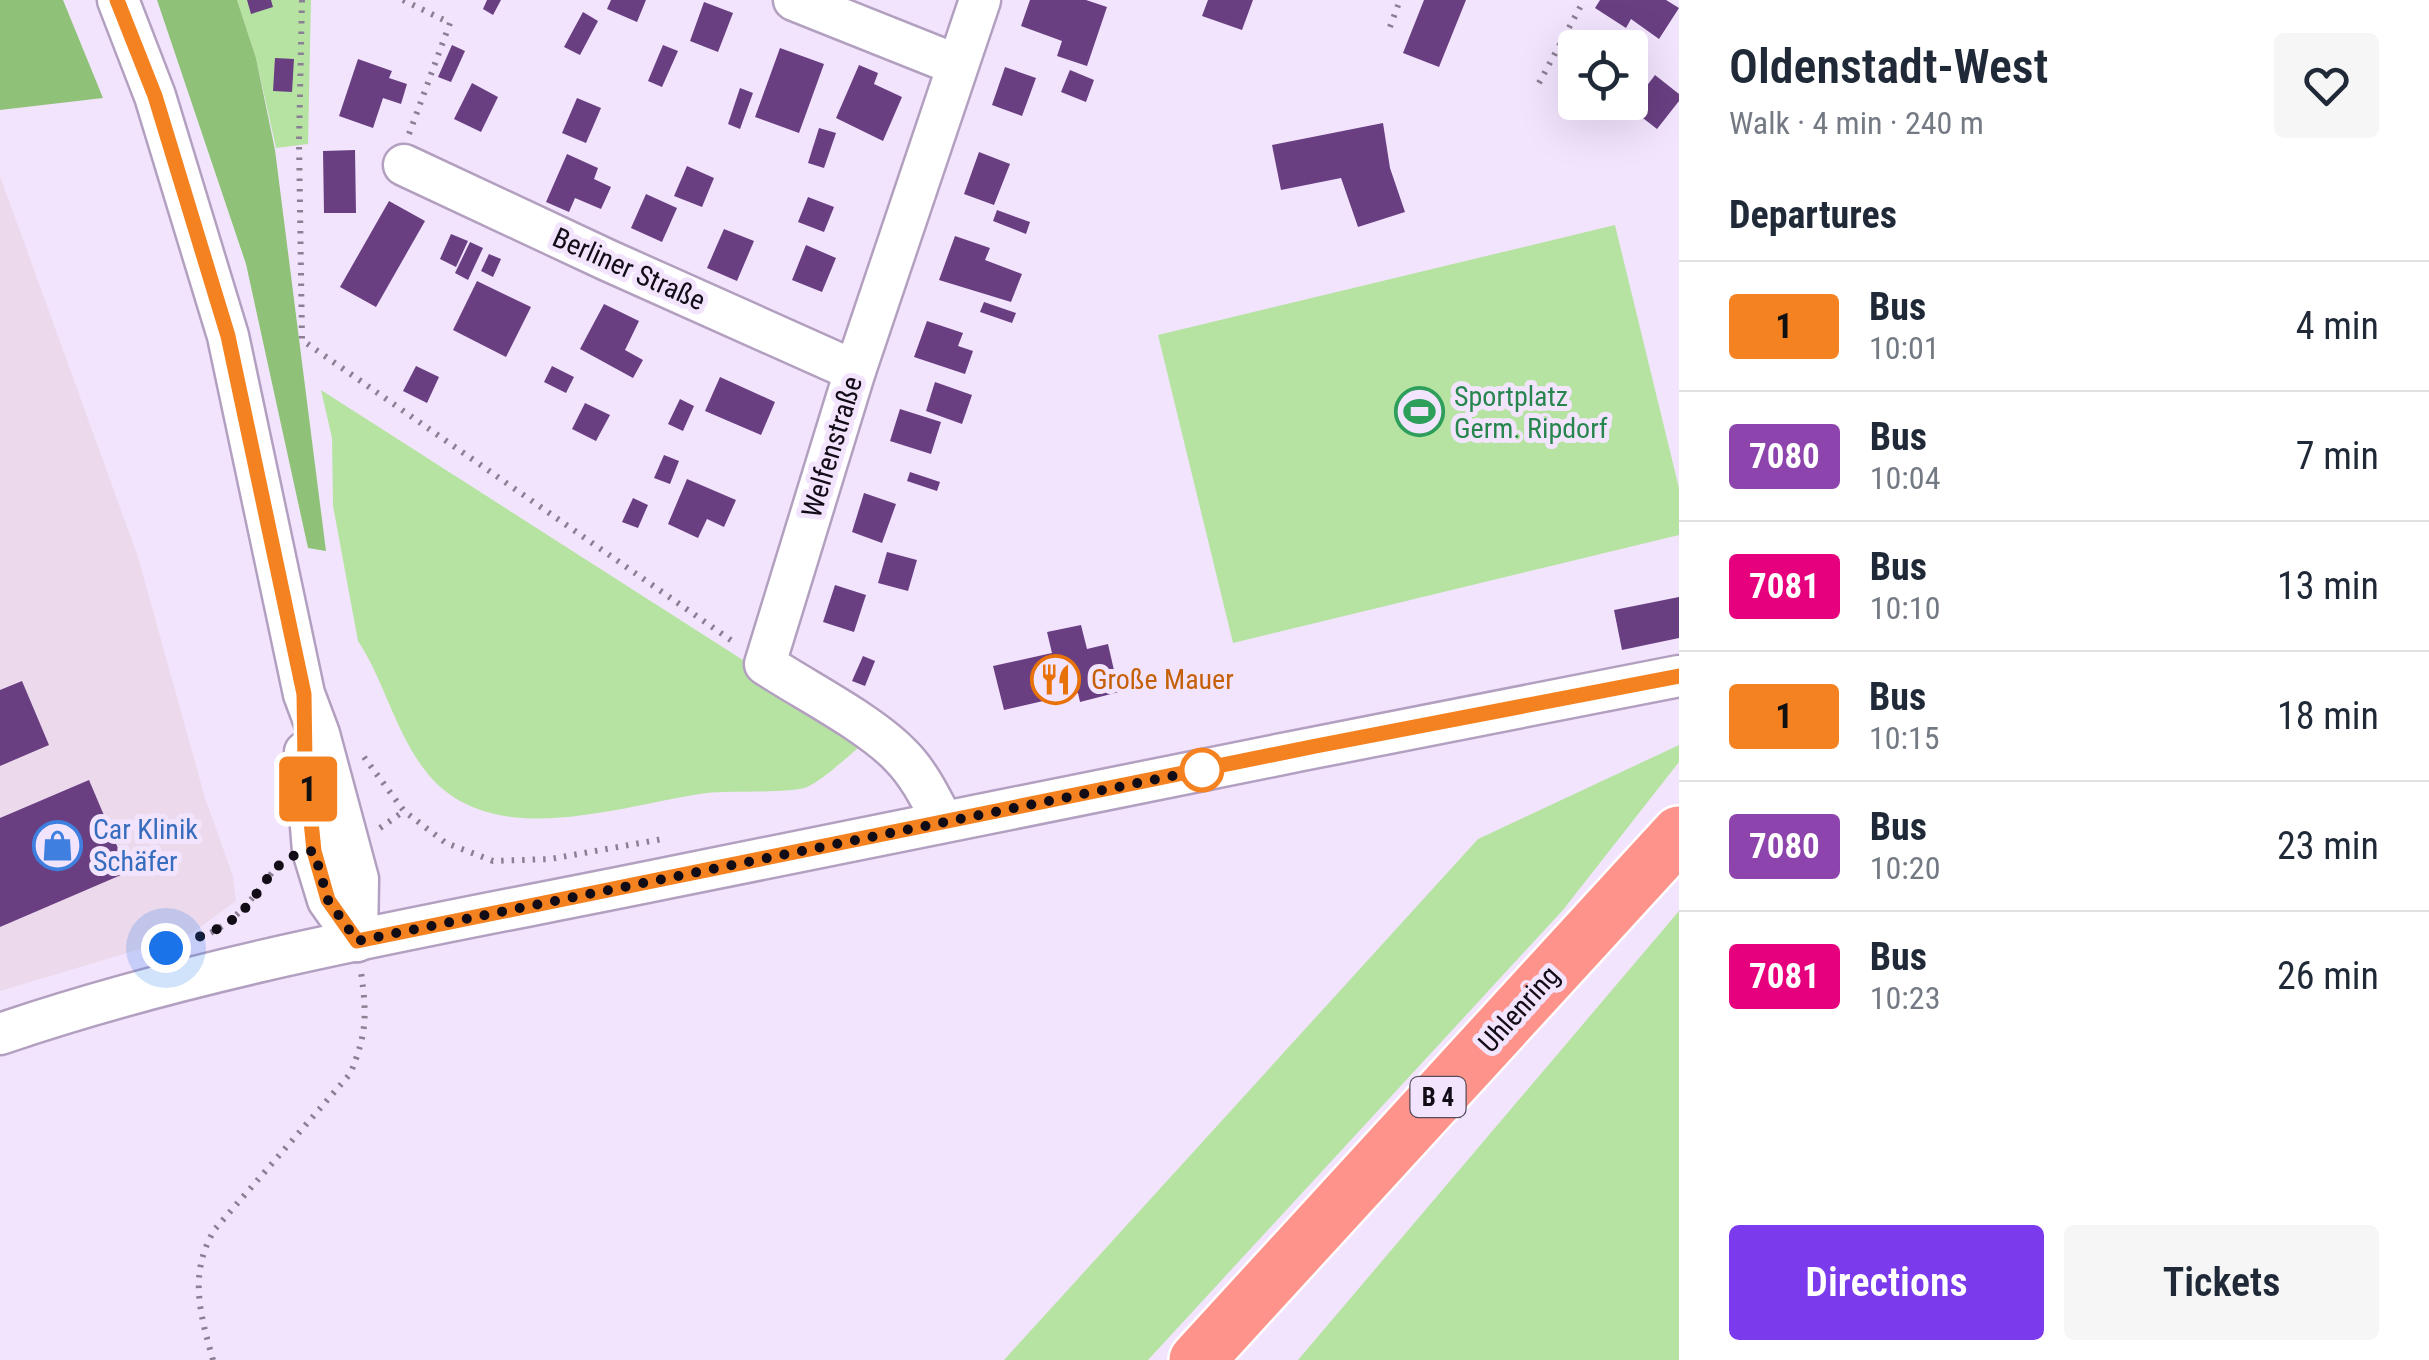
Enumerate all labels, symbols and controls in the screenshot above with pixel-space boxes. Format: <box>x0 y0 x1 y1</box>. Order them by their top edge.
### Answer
map controls <box>1558 30 1648 120</box>
button: locate <box>1558 30 1648 120</box>
button: heart <box>2274 33 2379 138</box>
text: Oldenstadt-West <box>1729 38 2048 95</box>
text: Walk · 4 min · 240 m <box>1729 104 1984 142</box>
text: Departures <box>1729 193 1897 237</box>
street label: Berliner Straße <box>548 221 710 317</box>
text: Bus <box>1869 285 1926 329</box>
text: 4 min <box>2296 304 2379 348</box>
text: 1 <box>1775 306 1793 347</box>
text: 10:01 <box>1869 329 1940 367</box>
street label: Welfenstraße <box>795 372 869 522</box>
place label: Sportplatz Germ. Ripdorf <box>1454 380 1608 445</box>
sports icon: Sportplatz Germ. Ripdorf <box>1393 386 1445 438</box>
text: Bus <box>1870 415 1927 459</box>
text: 7 min <box>2296 434 2379 478</box>
text: 7080 <box>1749 436 1820 477</box>
text: 10:04 <box>1870 459 1940 497</box>
text: Bus <box>1870 545 1927 589</box>
text: 13 min <box>2277 564 2379 608</box>
text: 7081 <box>1749 566 1820 607</box>
text: 10:10 <box>1870 589 1940 627</box>
restaurant icon: Große Mauer <box>1030 653 1082 705</box>
place label: Große Mauer <box>1091 663 1234 696</box>
text: Bus <box>1869 675 1926 719</box>
text: 18 min <box>2277 694 2379 738</box>
text: 1 <box>1775 696 1793 737</box>
text: 10:15 <box>1869 719 1940 757</box>
unlabelled marker <box>1181 749 1223 791</box>
line badge: 1 <box>276 756 340 822</box>
text: 1 <box>299 769 317 810</box>
text: Bus <box>1870 805 1927 849</box>
place label: Car Klinik Schäfer <box>93 813 198 878</box>
shop icon: Car Klinik Schäfer <box>32 819 84 871</box>
text: 23 min <box>2277 824 2379 868</box>
text: 7080 <box>1749 826 1820 867</box>
text: 10:20 <box>1870 849 1940 887</box>
your location <box>141 923 191 973</box>
text: Bus <box>1870 935 1927 979</box>
text: 26 min <box>2277 954 2379 998</box>
text: 7081 <box>1749 956 1820 997</box>
street label: Uhlenring <box>1472 959 1566 1059</box>
text: 10:23 <box>1870 979 1940 1017</box>
road number: B 4 <box>1410 1077 1466 1117</box>
button: Directions <box>1729 1225 2044 1340</box>
button: Tickets <box>2064 1225 2379 1340</box>

